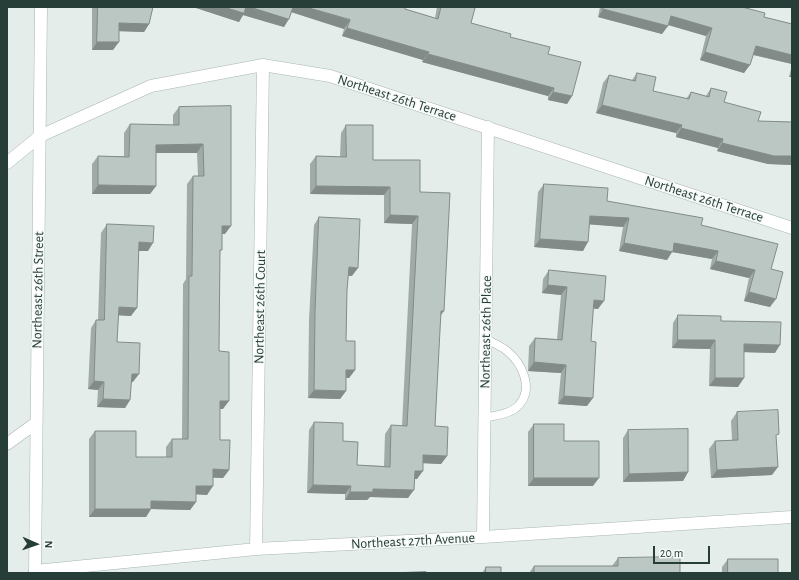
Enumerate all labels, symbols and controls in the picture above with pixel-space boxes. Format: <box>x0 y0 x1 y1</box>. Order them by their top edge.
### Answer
street label: Northeast 26th Terrace <box>336 71 458 125</box>
street label: Northeast 26th Terrace <box>643 172 765 226</box>
street label: Northeast 26th Street <box>29 231 47 349</box>
street label: Northeast 26th Court <box>251 250 269 364</box>
street label: Northeast 26th Place <box>477 275 495 389</box>
north arrow <box>16 524 56 564</box>
street label: Northeast 27th Avenue <box>351 529 475 553</box>
scale bar <box>655 538 712 564</box>
text: N <box>43 540 54 548</box>
text: 20 m <box>660 547 683 559</box>

